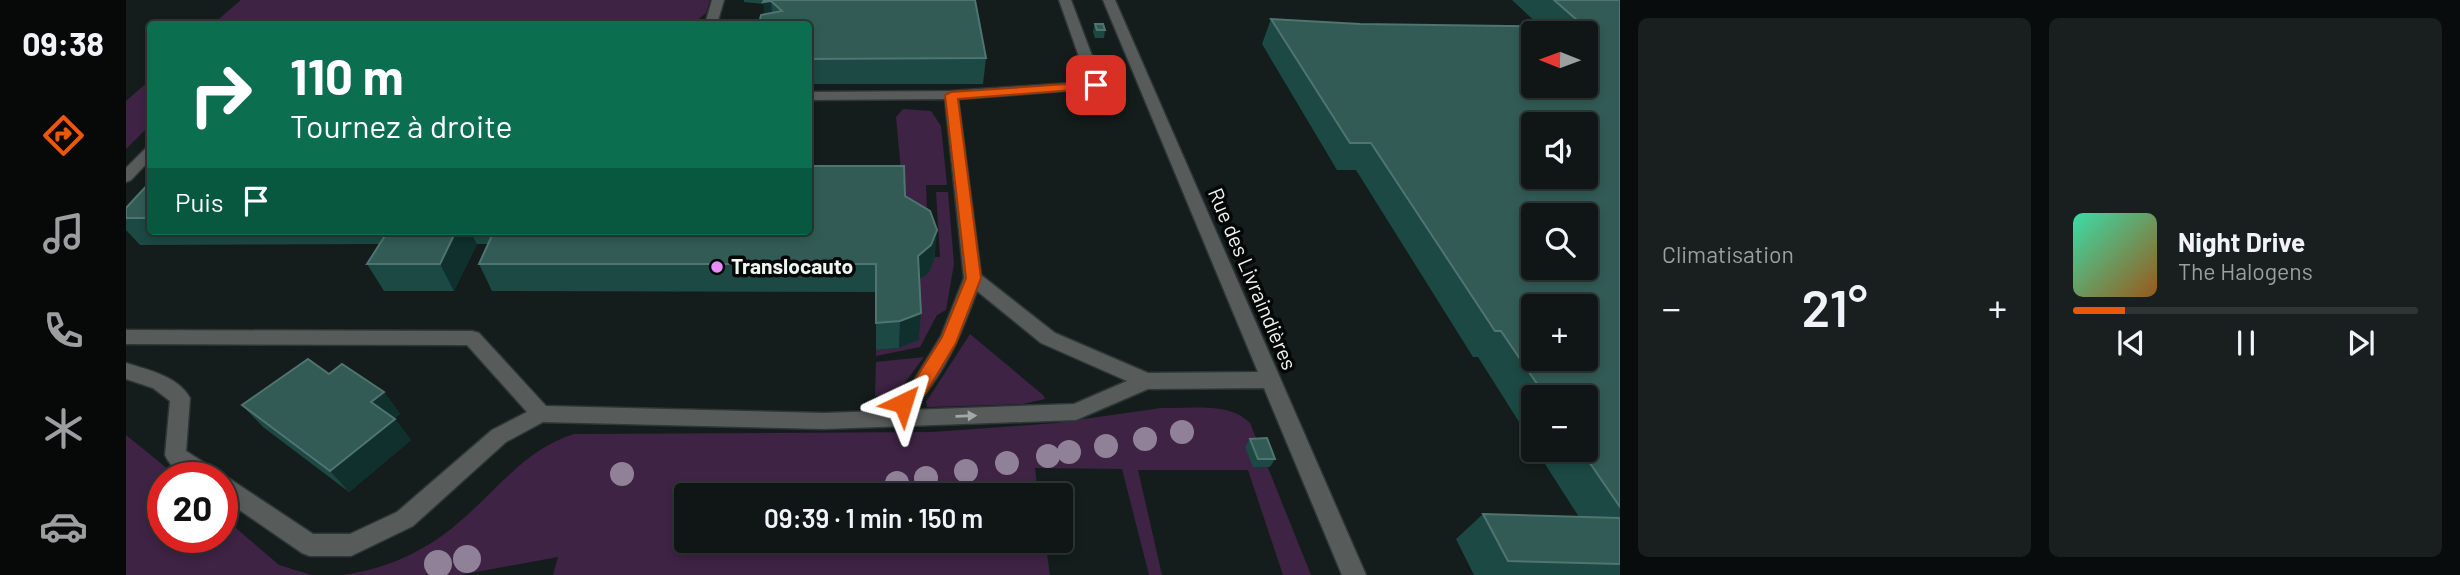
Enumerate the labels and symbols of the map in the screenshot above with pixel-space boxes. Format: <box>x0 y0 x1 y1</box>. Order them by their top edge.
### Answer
north arrow <box>1521 21 1598 98</box>
pin <box>1066 55 1126 115</box>
street label: Rue des Livraindières <box>1204 184 1303 373</box>
place label: Translocauto <box>731 253 853 278</box>
marker: Translocauto <box>709 259 725 275</box>
position arrow <box>866 366 940 440</box>
one-way arrow <box>955 410 977 421</box>
speed limit sign: 20 <box>147 462 238 553</box>

